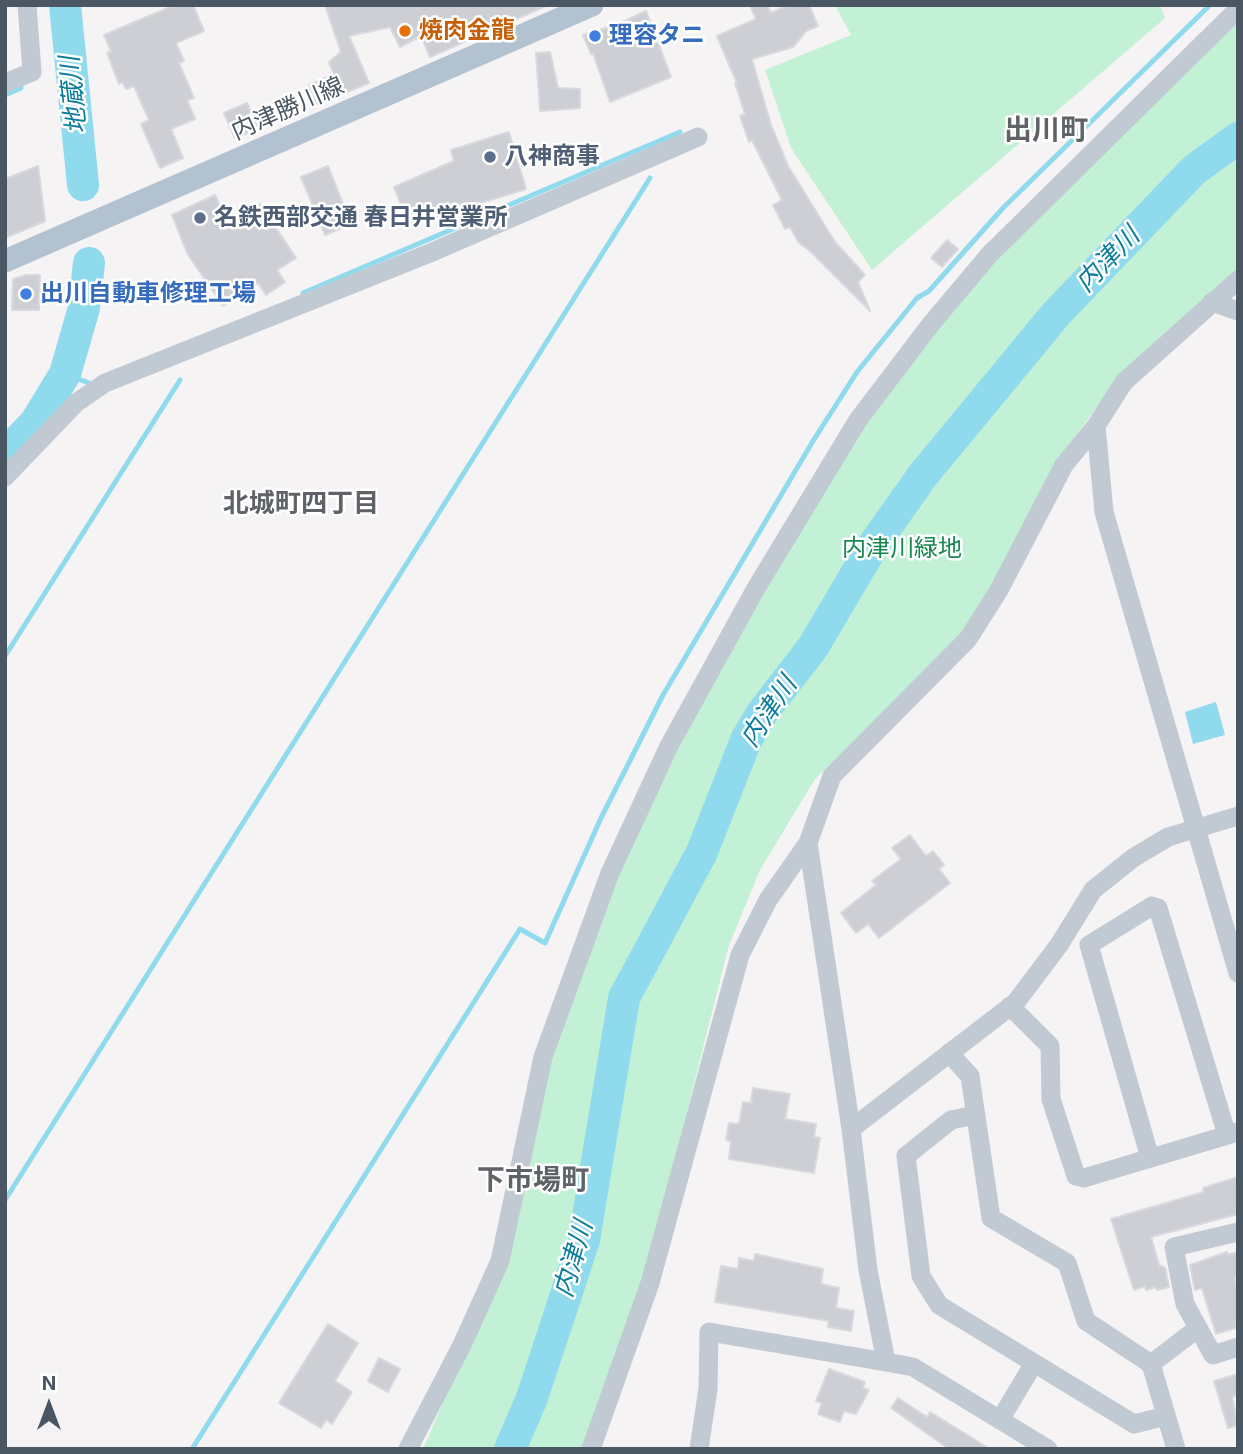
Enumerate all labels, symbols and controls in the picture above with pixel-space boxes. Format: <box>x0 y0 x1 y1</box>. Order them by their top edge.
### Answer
place label: 焼肉金龍 <box>419 17 515 45</box>
place label: 理容タニ <box>609 22 705 50</box>
marker: 焼肉金龍 <box>397 23 413 39</box>
marker: 理容タニ <box>587 28 603 44</box>
water label: 地蔵川 <box>54 55 94 135</box>
street label: 内津勝川線 <box>227 71 349 147</box>
district label: 出川町 <box>1004 114 1088 148</box>
place label: 八神商事 <box>504 143 600 171</box>
marker: 八神商事 <box>482 149 498 165</box>
place label: 名鉄西部交通 春日井営業所 <box>214 204 508 232</box>
marker: 名鉄西部交通 春日井営業所 <box>192 210 208 226</box>
water label: 内津川 <box>1070 221 1146 299</box>
place label: 出川自動車修理工場 <box>40 280 256 308</box>
marker: 出川自動車修理工場 <box>18 286 34 302</box>
district label: 北城町四丁目 <box>223 488 379 520</box>
park label: 内津川緑地 <box>842 535 962 563</box>
water label: 内津川 <box>734 671 804 753</box>
district label: 下市場町 <box>477 1164 589 1198</box>
water label: 内津川 <box>548 1217 600 1301</box>
north arrow <box>14 1370 84 1440</box>
text: N <box>42 1372 56 1395</box>

